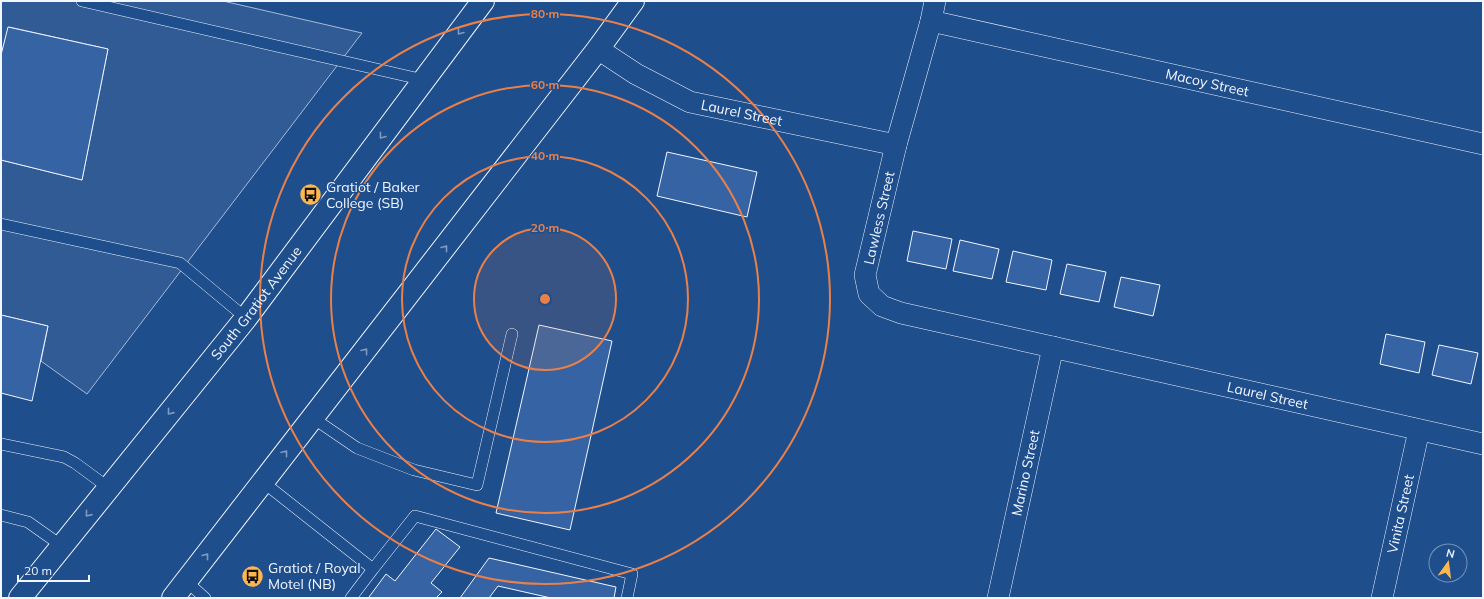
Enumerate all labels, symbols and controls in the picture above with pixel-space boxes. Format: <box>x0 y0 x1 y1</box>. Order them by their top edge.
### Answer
text: 80 m <box>531 6 559 21</box>
one-way arrow <box>458 28 465 35</box>
street label: Macoy Street <box>1164 65 1251 101</box>
text: 60 m <box>531 77 559 92</box>
street label: Laurel Street <box>699 96 784 130</box>
one-way arrow <box>380 132 387 139</box>
text: 40 m <box>531 148 559 163</box>
street label: Lawless Street <box>860 169 899 266</box>
place label: Gratiot / Baker College (SB) <box>326 178 421 212</box>
bus stop icon: Gratiot / Baker College (SB) <box>297 182 323 208</box>
text: 20 m <box>531 220 559 235</box>
street label: South Gratiot Avenue <box>207 242 306 364</box>
one-way arrow <box>440 245 447 252</box>
centre of rings <box>538 292 552 306</box>
one-way arrow <box>360 348 367 355</box>
street label: Laurel Street <box>1225 378 1310 413</box>
one-way arrow <box>167 408 174 415</box>
street label: Marino Street <box>1007 428 1044 518</box>
one-way arrow <box>281 451 288 458</box>
street label: Vinita Street <box>1383 473 1418 555</box>
one-way arrow <box>86 509 93 516</box>
north arrow <box>1428 543 1468 583</box>
text: N <box>1445 545 1456 561</box>
one-way arrow <box>201 554 208 561</box>
scale bar <box>18 557 89 583</box>
place label: Gratiot / Royal Motel (NB) <box>268 559 360 593</box>
text: 20 m <box>24 563 52 578</box>
bus stop icon: Gratiot / Royal Motel (NB) <box>240 563 266 589</box>

